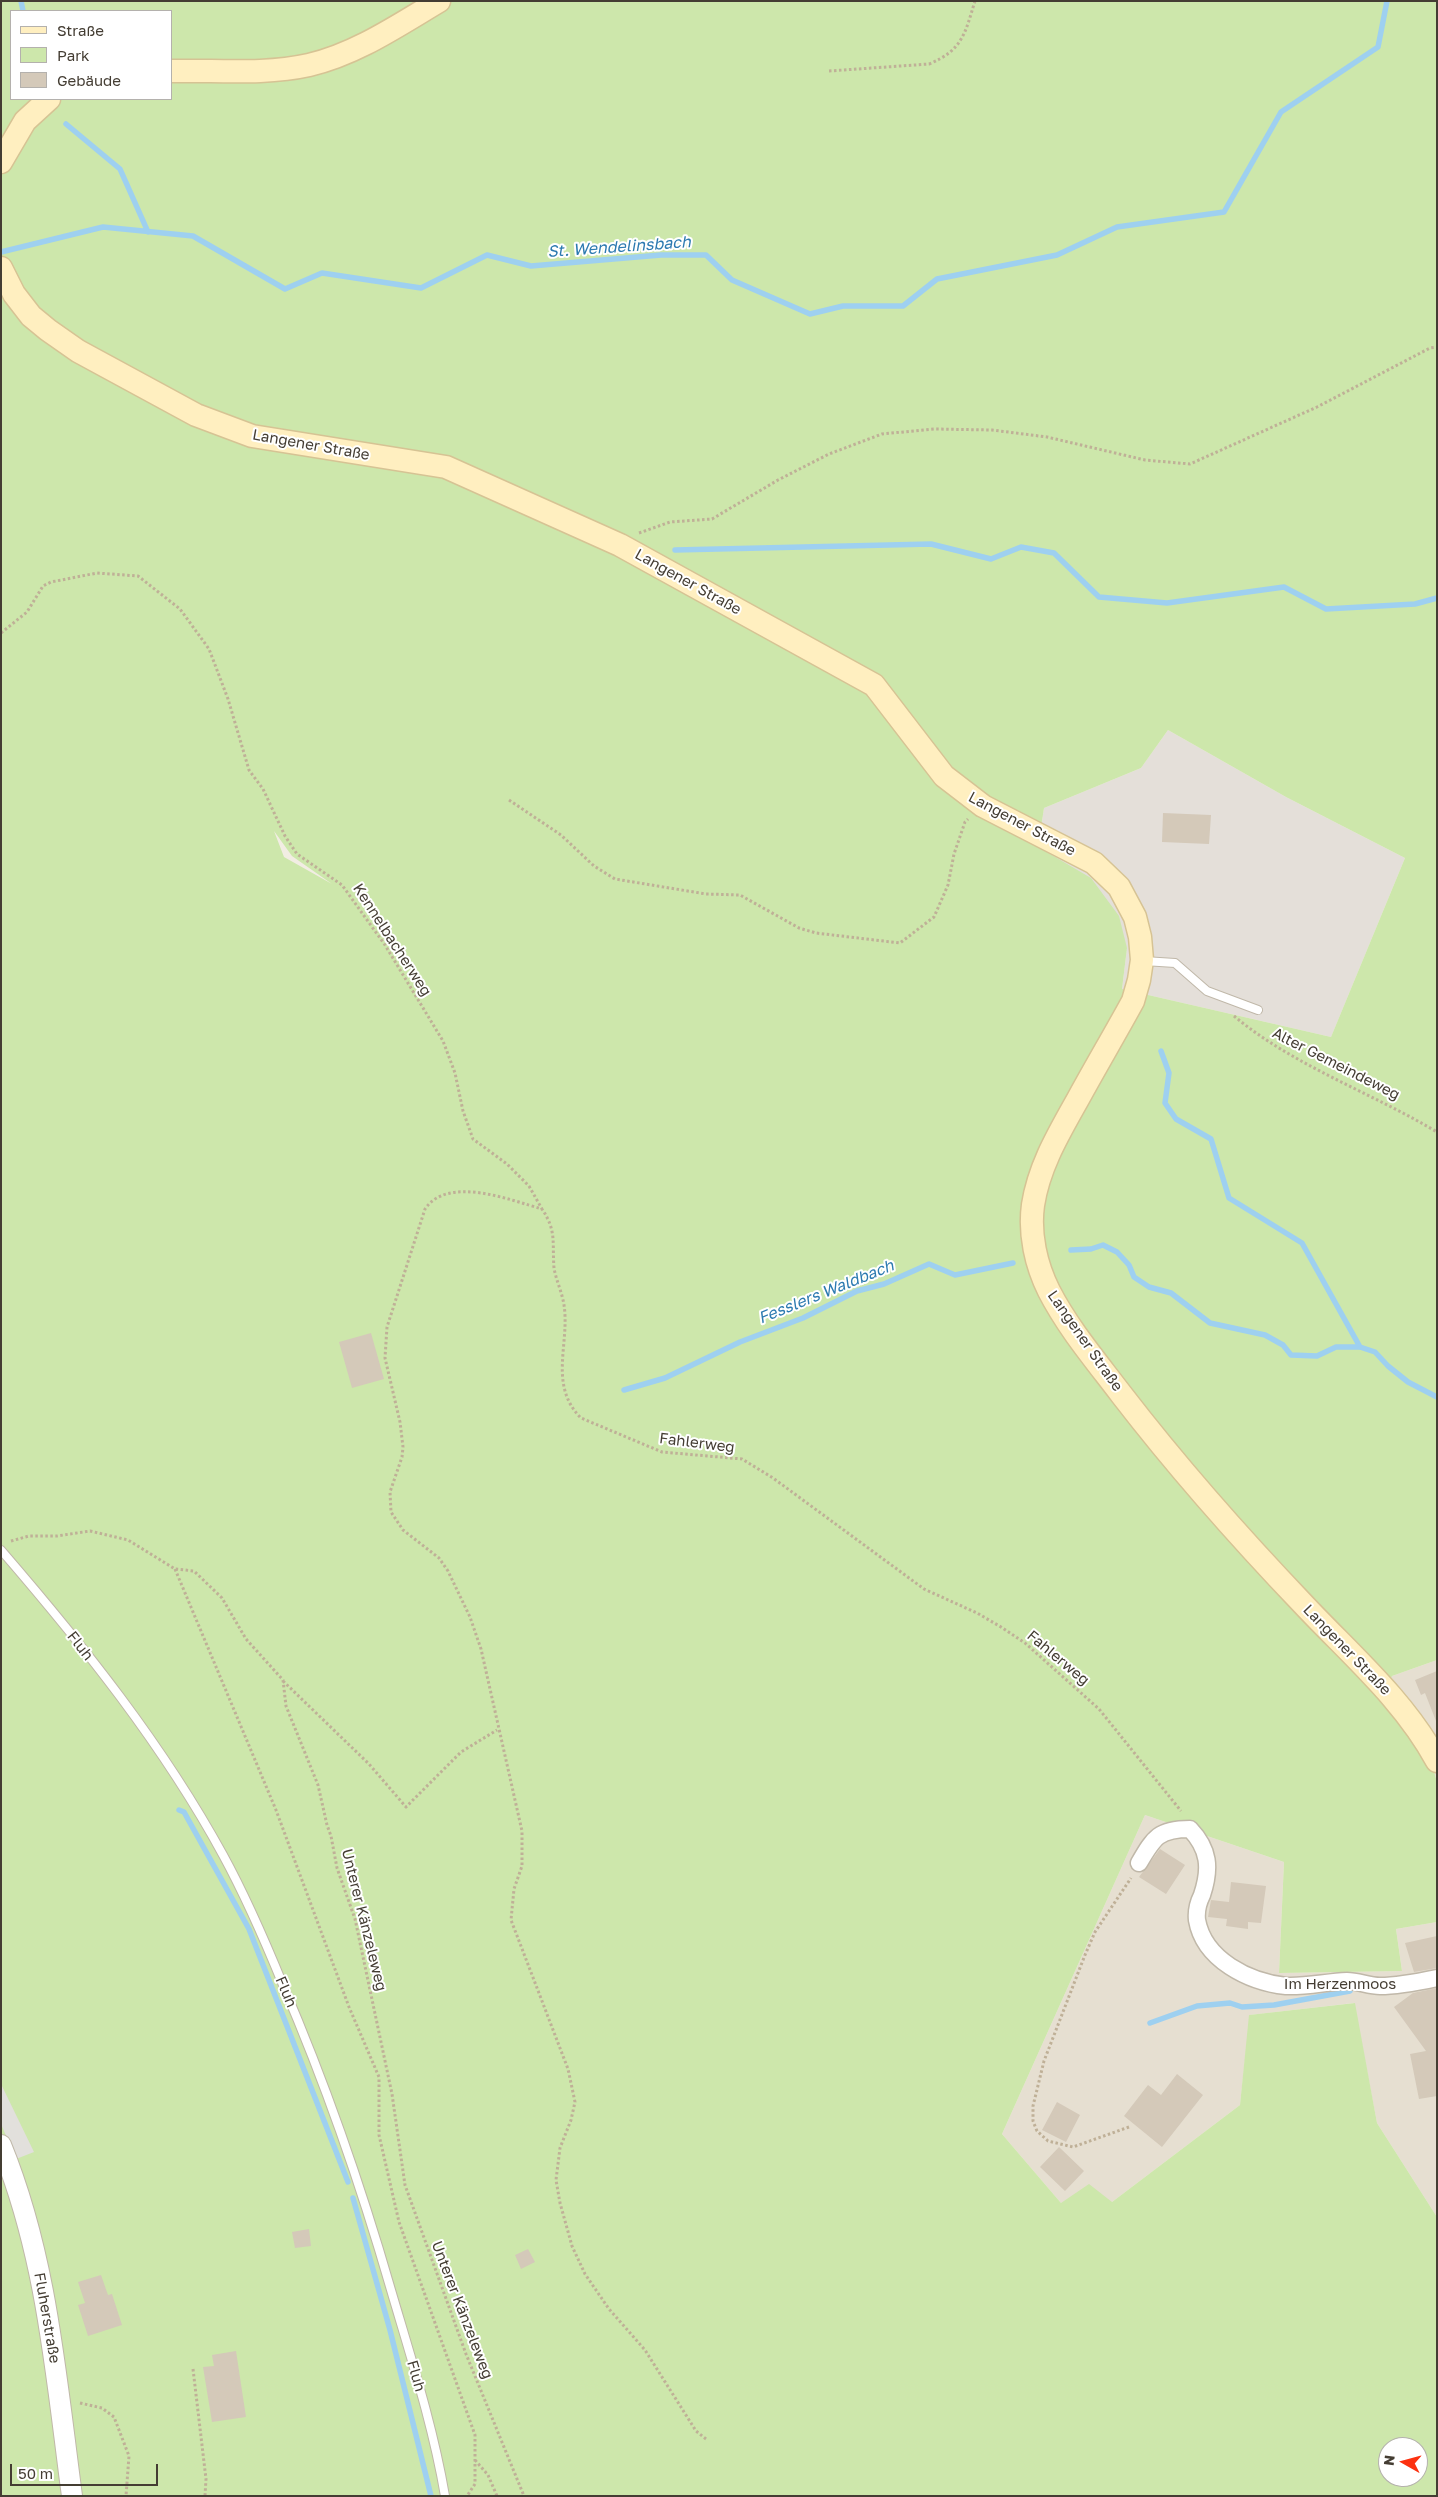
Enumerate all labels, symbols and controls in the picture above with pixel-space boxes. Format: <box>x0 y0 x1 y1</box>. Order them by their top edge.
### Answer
legend <box>10 10 172 100</box>
text: Straße <box>57 21 104 39</box>
text: Park <box>57 46 89 64</box>
text: Gebäude <box>57 71 121 89</box>
water label: St. Wendelinsbach <box>547 232 691 262</box>
street label: Langener Straße <box>251 426 371 464</box>
street label: Langener Straße <box>632 545 744 619</box>
street label: Langener Straße <box>965 788 1079 860</box>
street label: Kennelbacherweg <box>349 880 435 1000</box>
street label: Alter Gemeindeweg <box>1269 1024 1403 1104</box>
water label: Fesslers Waldbach <box>755 1256 897 1328</box>
street label: Langener Straße <box>1044 1287 1126 1395</box>
street label: Fahlerweg <box>658 1429 736 1457</box>
street label: Langener Straße <box>1299 1601 1395 1699</box>
street label: Fahlerweg <box>1023 1627 1093 1689</box>
street label: Fluh <box>63 1628 97 1664</box>
street label: Unterer Känzeleweg <box>338 1847 390 1993</box>
street label: Fluh <box>271 1974 301 2010</box>
street label: Im Herzenmoos <box>1284 1975 1396 1993</box>
street label: Unterer Känzeleweg <box>427 2239 497 2381</box>
street label: Fluherstraße <box>30 2271 64 2365</box>
street label: Fluh <box>403 2358 429 2394</box>
north arrow <box>1378 2437 1428 2487</box>
scale bar <box>12 2454 160 2486</box>
text: N <box>1380 2454 1398 2467</box>
text: 50 m <box>18 2464 53 2482</box>

